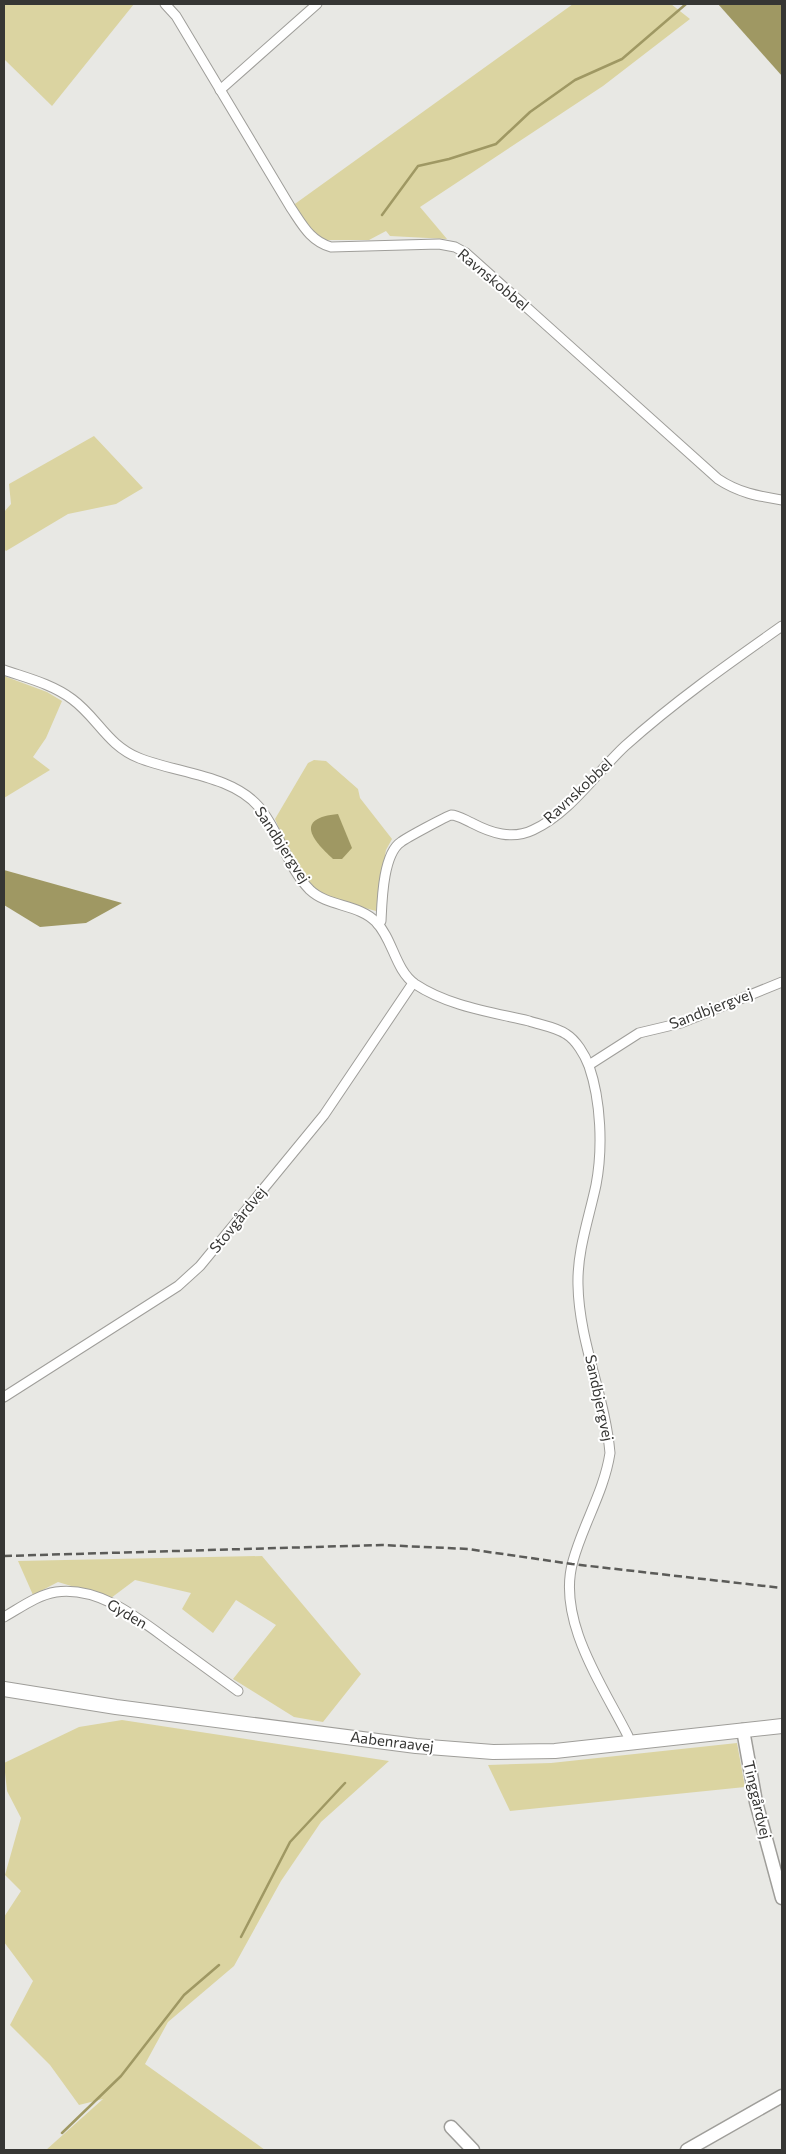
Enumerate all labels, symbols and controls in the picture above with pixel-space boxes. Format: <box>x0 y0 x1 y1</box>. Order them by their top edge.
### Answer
street label: Ravnskobbel <box>455 244 533 314</box>
street label: Ravnskobbel <box>539 754 615 827</box>
street label: Sandbjergvej <box>251 803 314 886</box>
street label: Sandbjergvej <box>666 984 755 1032</box>
street label: Stovgårdvej <box>205 1183 269 1256</box>
street label: Sandbjergvej <box>582 1353 618 1443</box>
street label: Gyden <box>104 1594 151 1632</box>
street label: Aabenraavej <box>349 1727 435 1755</box>
street label: Tinggårdvej <box>740 1759 776 1841</box>

